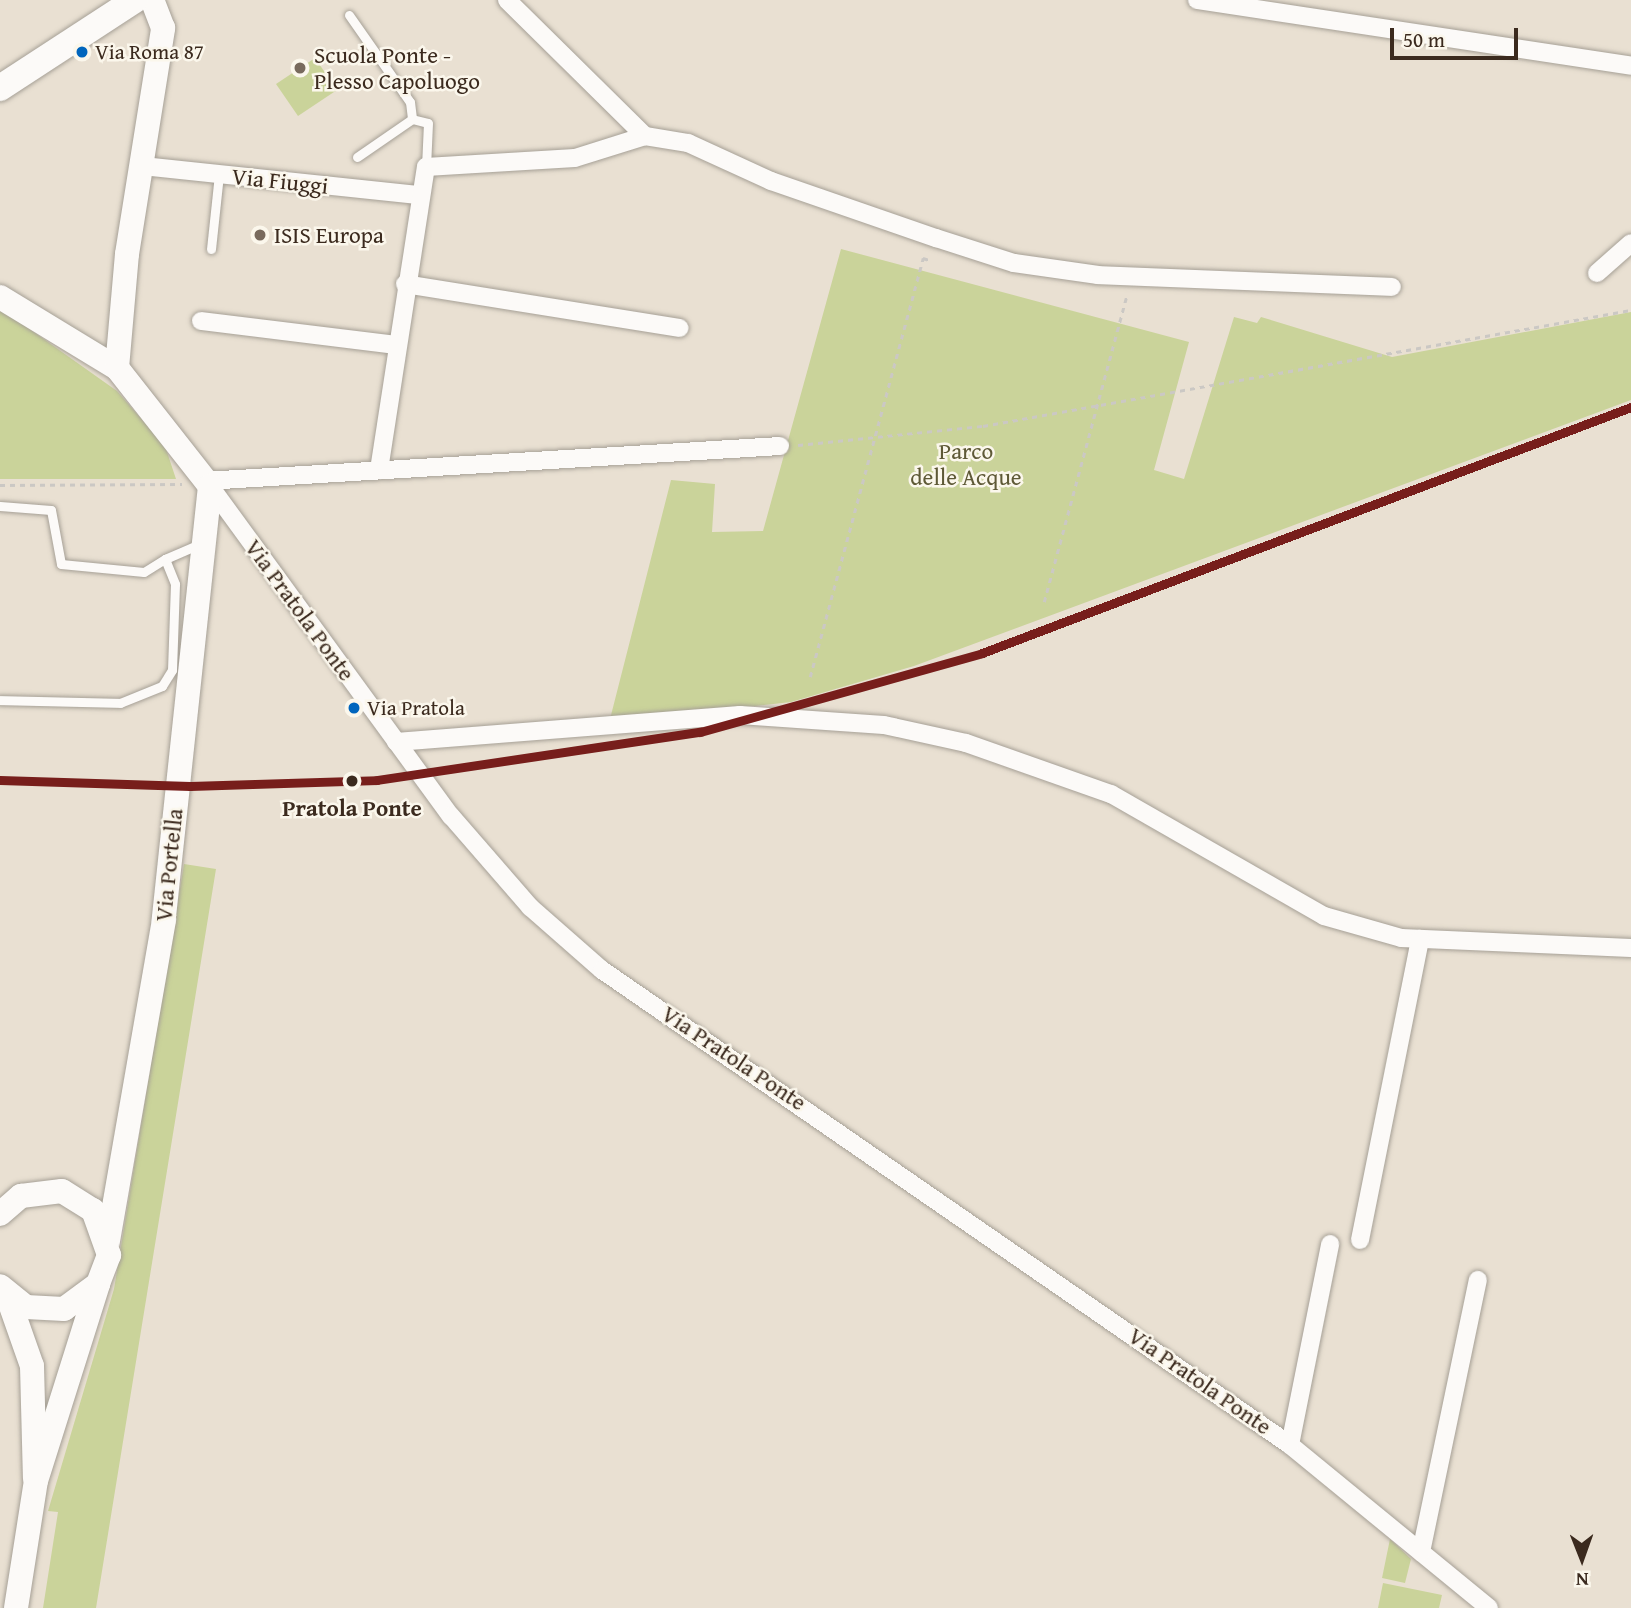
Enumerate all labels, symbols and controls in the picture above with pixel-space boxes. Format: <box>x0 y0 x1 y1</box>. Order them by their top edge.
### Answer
scale bar <box>1393 14 1521 58</box>
text: 50 m <box>1403 24 1445 55</box>
place label: Via Roma 87 <box>95 39 204 65</box>
place label: Scuola Ponte - Plesso Capoluogo <box>314 41 480 95</box>
marker: Via Roma 87 <box>75 45 89 59</box>
marker: Scuola Ponte - Plesso Capoluogo <box>292 60 308 76</box>
street label: Via Fiuggi <box>230 162 330 200</box>
place label: ISIS Europa <box>274 221 384 249</box>
marker: ISIS Europa <box>252 227 268 243</box>
park label: Parco delle Acque <box>910 437 1022 491</box>
street label: Via Pratola Ponte <box>239 534 361 686</box>
place label: Via Pratola <box>367 695 465 721</box>
marker: Via Pratola <box>347 701 361 715</box>
marker: Pratola Ponte <box>341 770 363 792</box>
place label: Pratola Ponte <box>282 794 422 822</box>
street label: Via Portella <box>149 807 189 923</box>
street label: Via Pratola Ponte <box>657 1000 811 1116</box>
street label: Via Pratola Ponte <box>1123 1321 1277 1441</box>
north arrow <box>1547 1524 1617 1594</box>
text: N <box>1576 1566 1589 1594</box>

